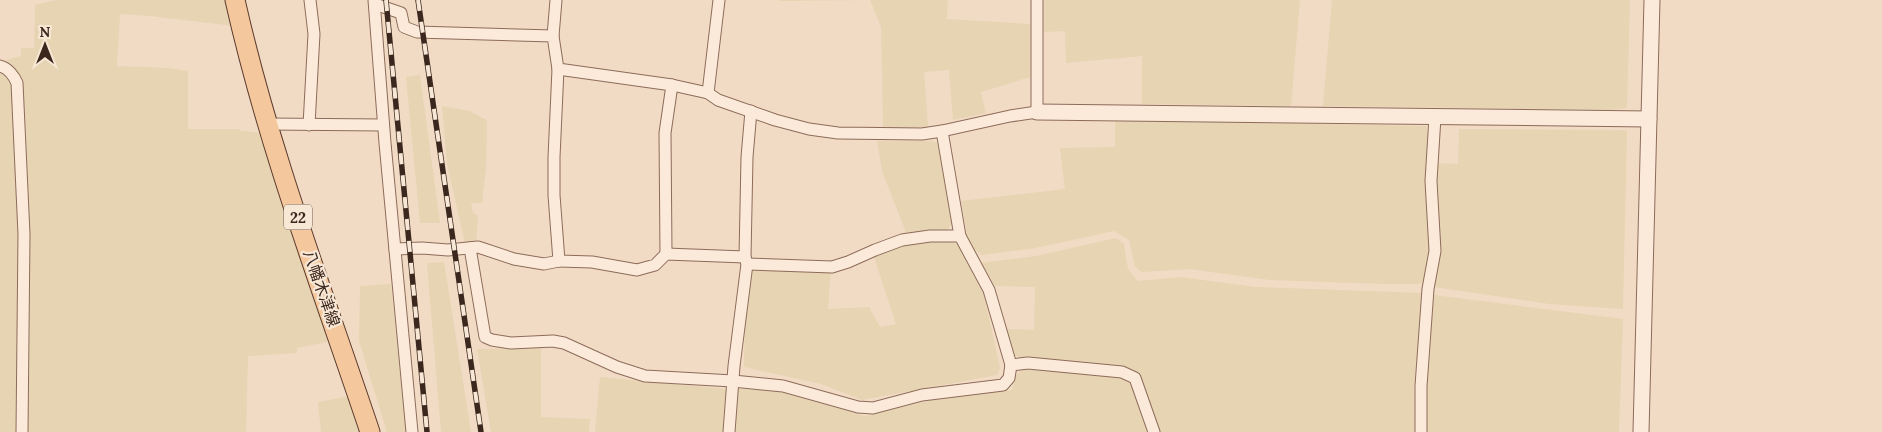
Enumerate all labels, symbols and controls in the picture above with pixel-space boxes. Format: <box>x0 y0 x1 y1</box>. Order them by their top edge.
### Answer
north arrow <box>20 20 70 70</box>
text: N <box>40 23 51 41</box>
road number: 22 <box>284 204 312 230</box>
street label: 八幡木津線 <box>300 247 344 329</box>

